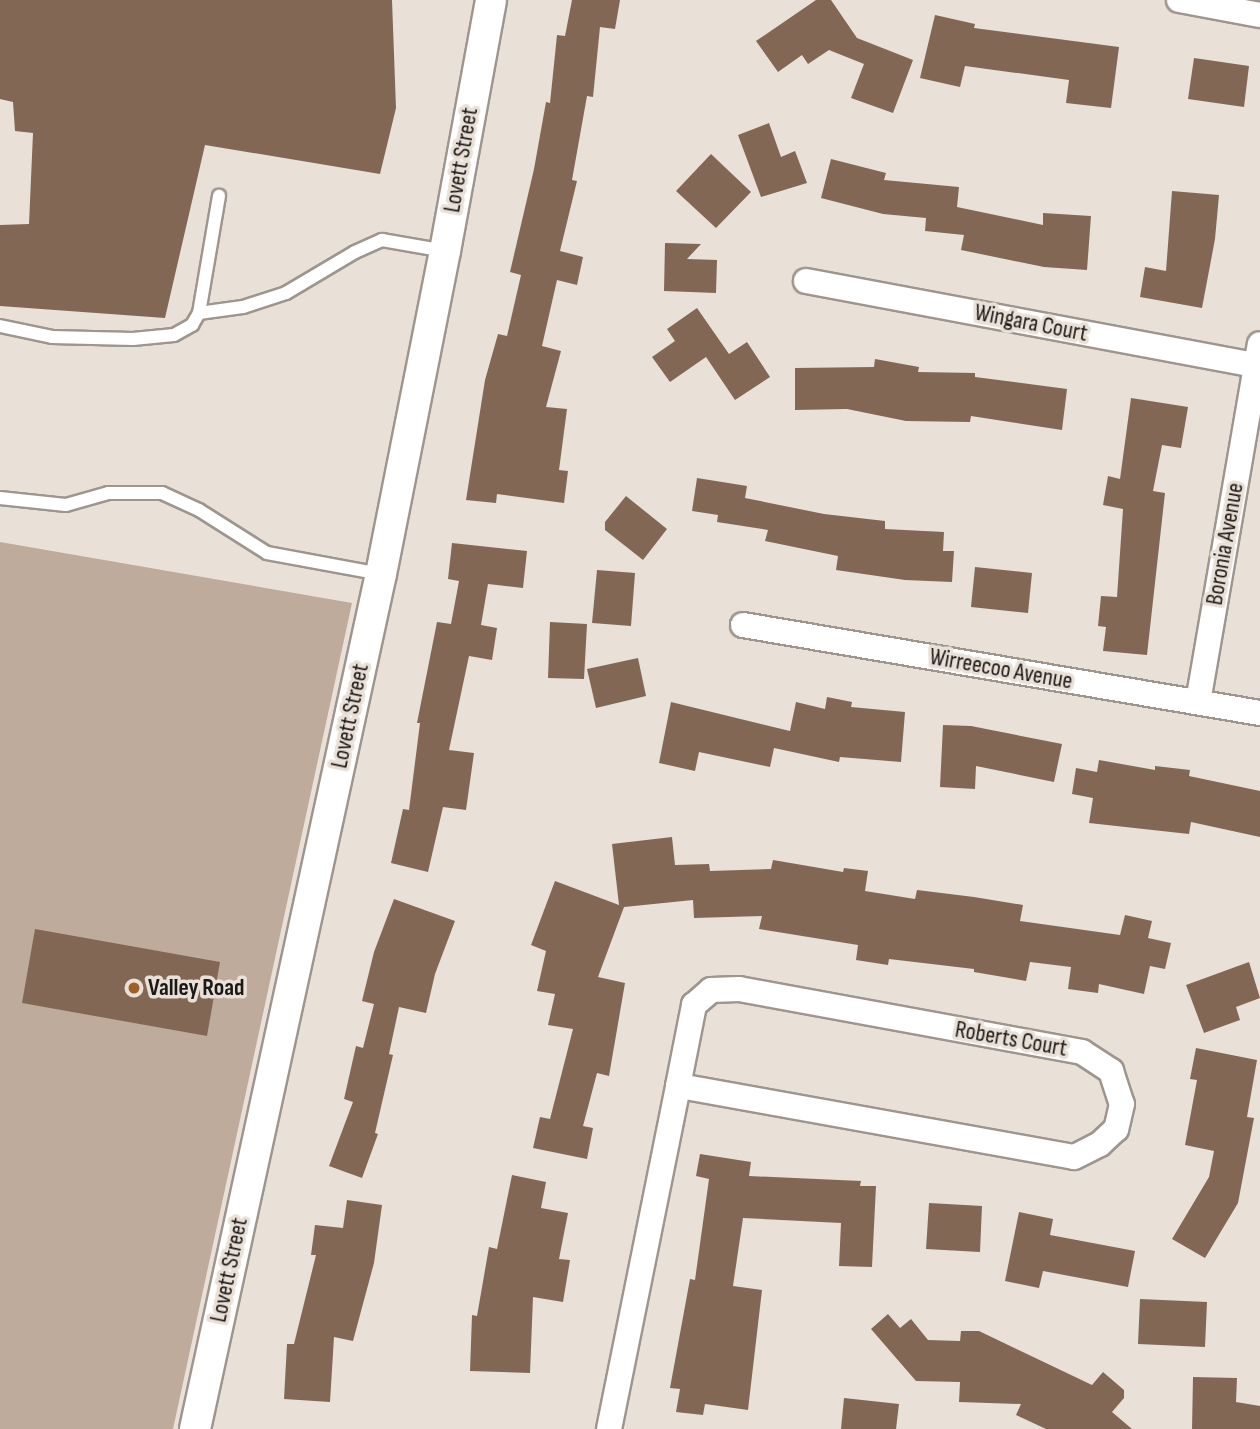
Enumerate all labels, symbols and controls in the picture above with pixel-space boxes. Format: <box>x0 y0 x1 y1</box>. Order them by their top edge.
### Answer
street label: Lovett Street <box>438 105 484 215</box>
street label: Wingara Court <box>972 298 1090 348</box>
street label: Boronia Avenue <box>1200 481 1250 607</box>
street label: Wirreecoo Avenue <box>927 642 1075 696</box>
street label: Lovett Street <box>325 661 375 771</box>
place label: Valley Road <box>148 974 245 1002</box>
marker: Valley Road <box>126 980 142 996</box>
street label: Roberts Court <box>953 1015 1069 1063</box>
street label: Lovett Street <box>204 1215 254 1325</box>

